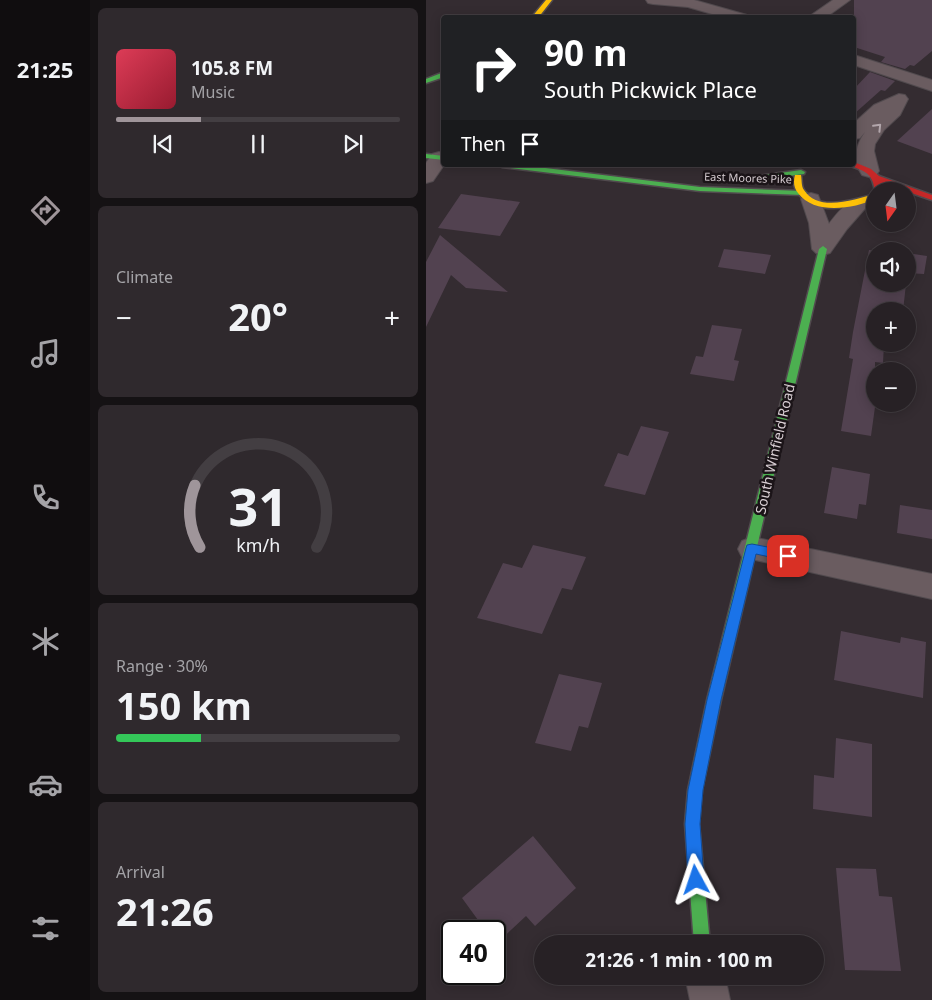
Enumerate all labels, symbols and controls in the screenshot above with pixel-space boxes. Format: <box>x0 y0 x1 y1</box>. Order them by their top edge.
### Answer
text: 90 m <box>544 29 627 76</box>
icon: right <box>461 35 526 100</box>
text: 21:25 <box>17 54 73 84</box>
text: 105.8 FM <box>191 55 273 81</box>
text: South Pickwick Place <box>544 74 757 104</box>
text: Music <box>191 81 235 103</box>
one-way arrow <box>872 123 881 132</box>
icon: previous <box>149 130 177 158</box>
icon: pause <box>244 130 272 158</box>
icon: next <box>339 130 367 158</box>
icon: arrive <box>516 130 544 158</box>
text: Then <box>461 131 506 157</box>
street label: East Moores Pike <box>704 168 792 187</box>
north arrow <box>866 182 916 232</box>
map controls <box>866 182 916 412</box>
icon: directions <box>28 193 63 228</box>
button: sound <box>866 242 916 292</box>
text: Climate <box>116 266 173 288</box>
text: 20° <box>228 290 288 342</box>
text: − <box>116 298 132 336</box>
text: + <box>384 298 400 336</box>
button: + <box>866 302 916 352</box>
icon: music <box>28 336 63 371</box>
button: − <box>866 362 916 412</box>
street label: South Winfield Road <box>750 382 799 516</box>
text: 31 <box>228 470 288 541</box>
icon: phone <box>28 480 63 515</box>
text: km/h <box>236 533 280 557</box>
pin <box>767 535 809 577</box>
icon: arrive <box>774 542 802 570</box>
icon: climate <box>28 624 63 659</box>
text: Range · 30% <box>116 655 208 677</box>
text: 150 km <box>116 679 252 731</box>
icon: car <box>28 767 63 802</box>
position arrow <box>669 853 721 905</box>
text: Arrival <box>116 861 165 883</box>
text: 21:26 <box>116 885 214 937</box>
icon: filters <box>28 911 63 946</box>
speed limit sign: 40 <box>441 920 506 985</box>
text: 21:26 · 1 min · 100 m <box>585 947 773 973</box>

